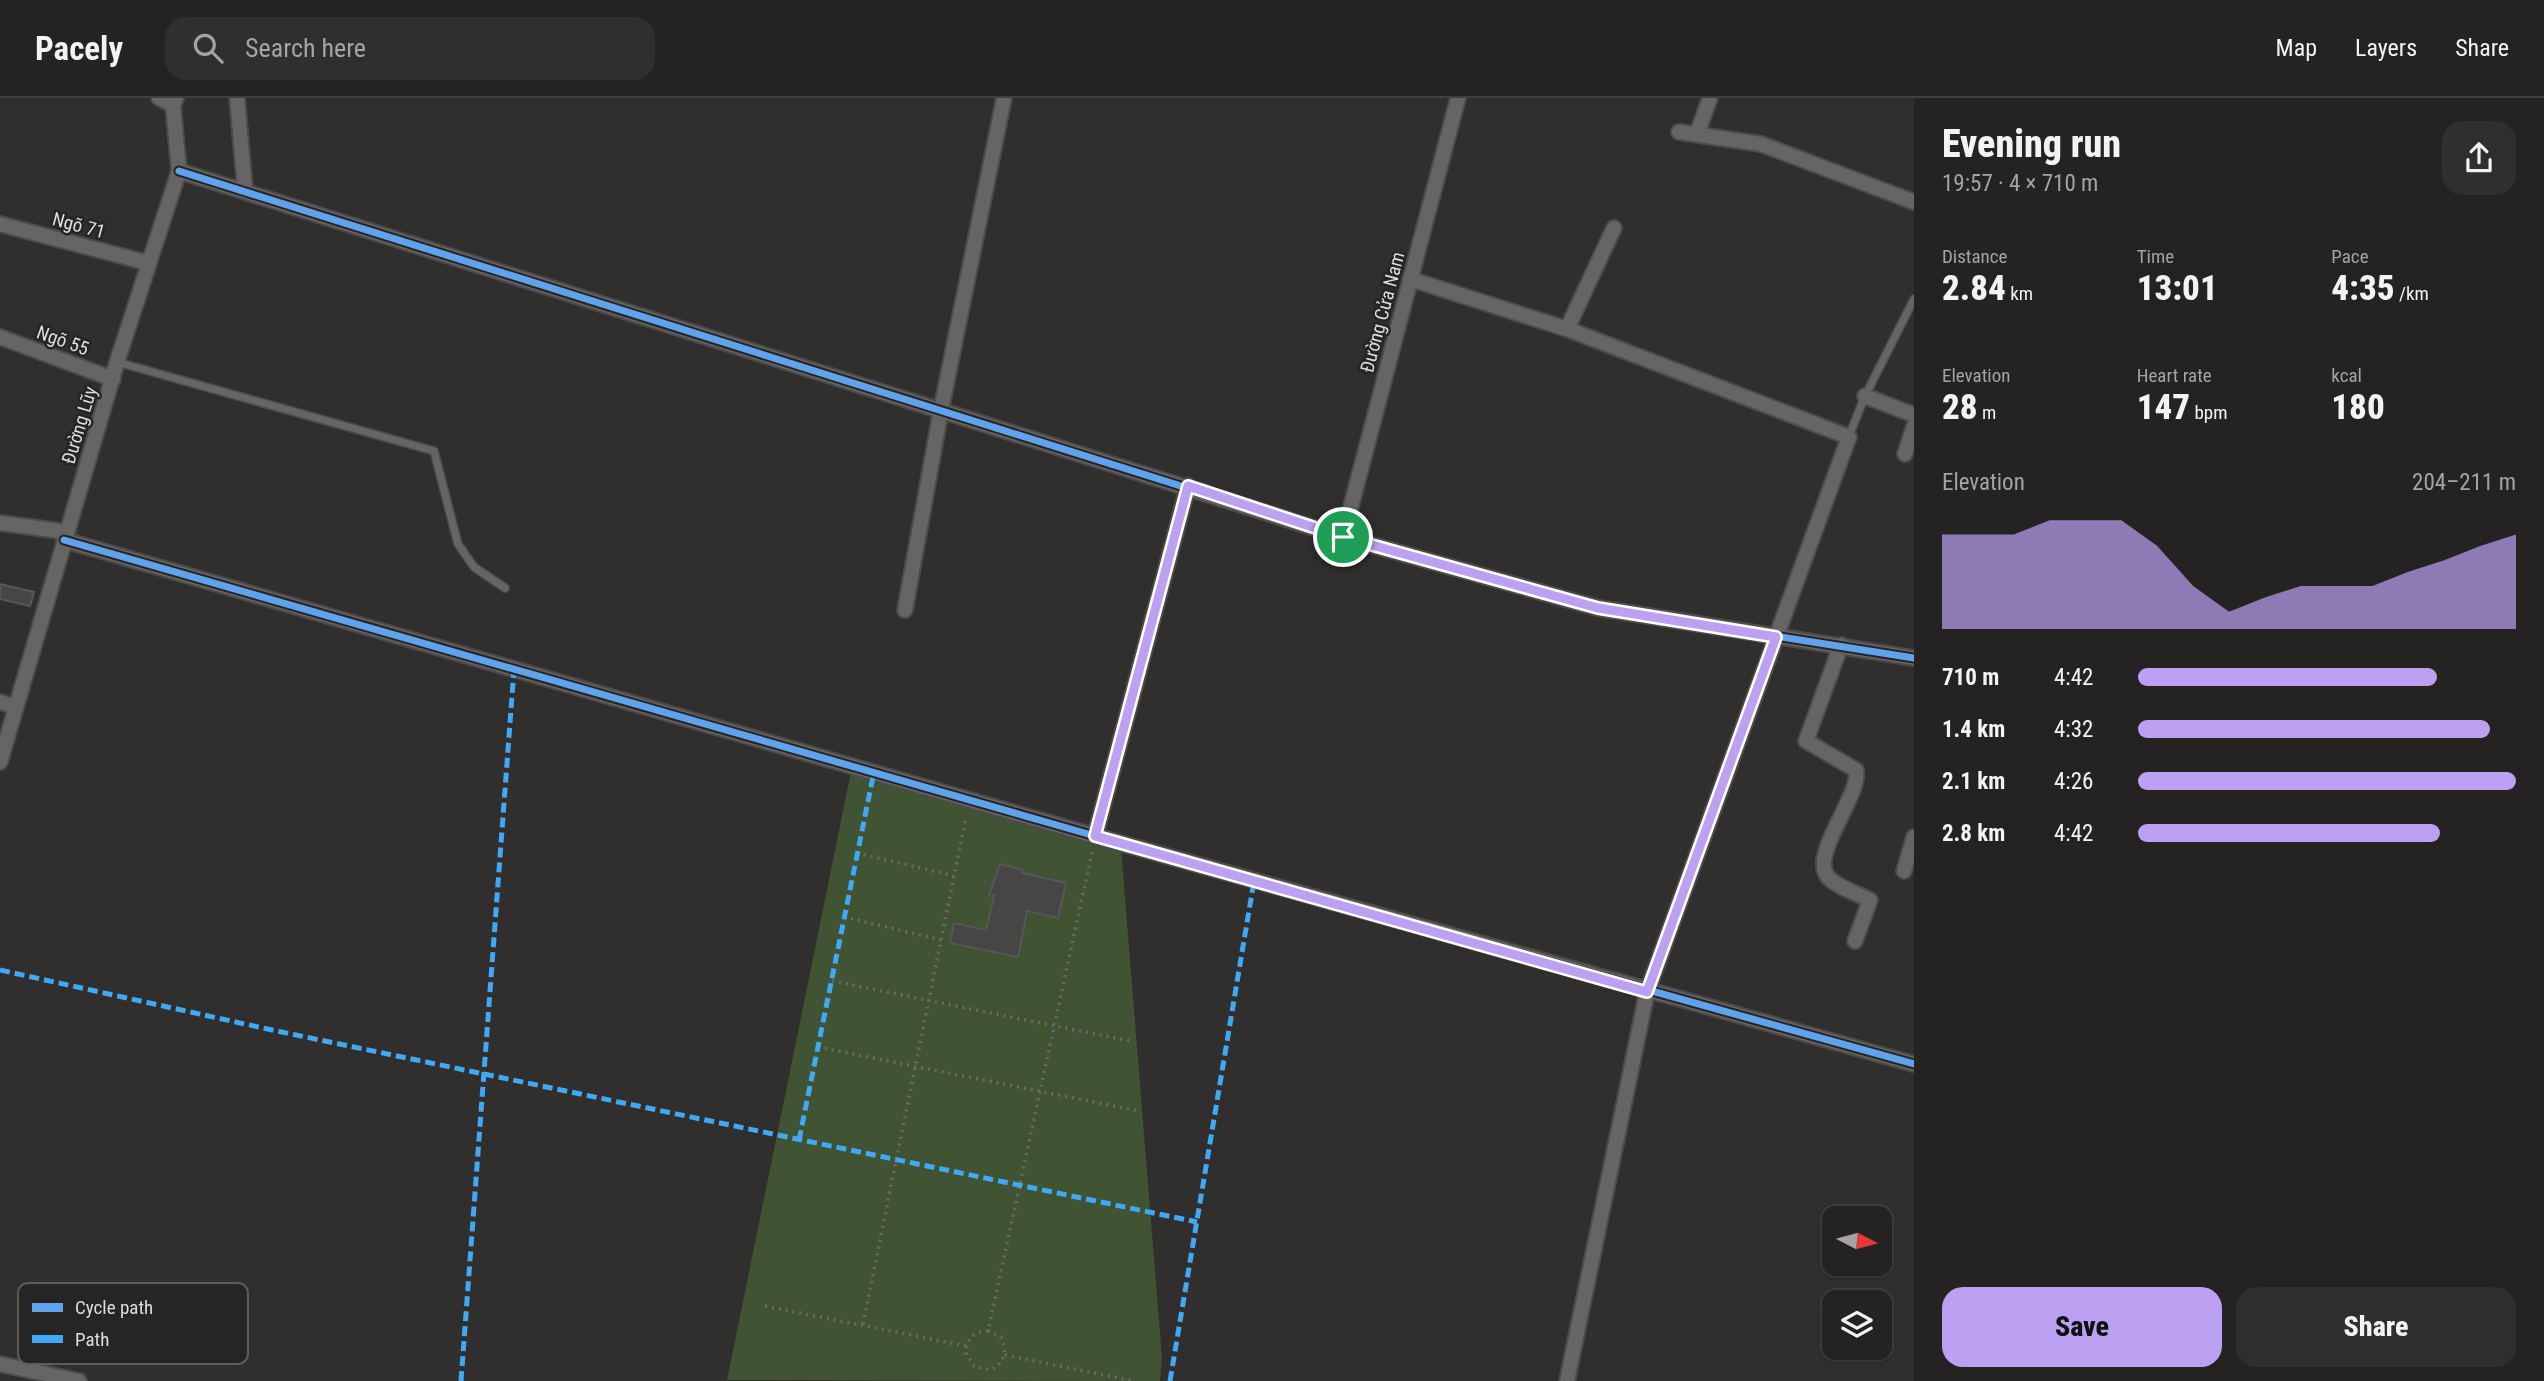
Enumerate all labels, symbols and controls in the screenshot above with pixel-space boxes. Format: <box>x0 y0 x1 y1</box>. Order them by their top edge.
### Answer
search box <box>165 17 655 80</box>
text: Pacely <box>35 29 123 68</box>
icon: search <box>189 29 227 67</box>
text: Search here <box>245 33 366 63</box>
text: Map <box>2276 34 2317 62</box>
text: Layers <box>2355 34 2417 62</box>
text: Share <box>2455 34 2509 62</box>
button: share <box>2442 121 2516 195</box>
text: Evening run <box>1942 122 2121 166</box>
text: 19:57 · 4 × 710 m <box>1942 170 2098 197</box>
street label: Ngõ 71 <box>50 207 108 244</box>
text: Distance <box>1942 245 2007 268</box>
text: Time <box>2137 245 2174 268</box>
text: Pace <box>2331 245 2369 268</box>
street label: Đường Cửa Nam <box>1355 249 1410 375</box>
text: 2.84 <box>1942 268 2006 309</box>
text: 13:01 <box>2137 268 2218 309</box>
text: 4:35 <box>2331 268 2395 309</box>
text: km <box>2006 282 2033 305</box>
text: /km <box>2395 282 2429 305</box>
street label: Ngõ 55 <box>34 320 92 360</box>
text: Elevation <box>1942 364 2010 387</box>
text: Heart rate <box>2137 364 2212 387</box>
text: kcal <box>2331 364 2362 387</box>
street label: Đường Lũy <box>57 384 102 467</box>
text: 28 <box>1942 387 1978 428</box>
text: 147 <box>2137 387 2190 428</box>
text: 180 <box>2331 387 2385 428</box>
text: m <box>1978 401 1996 424</box>
text: bpm <box>2190 401 2227 424</box>
text: Elevation <box>1942 469 2025 496</box>
text: 204–211 m <box>2412 469 2516 496</box>
pin <box>1313 507 1373 567</box>
icon: arrive <box>1324 518 1362 556</box>
text: 710 m <box>1942 664 1999 691</box>
text: 4:42 <box>2054 664 2093 691</box>
text: 1.4 km <box>1942 716 2005 743</box>
text: 4:32 <box>2054 716 2093 743</box>
text: 2.1 km <box>1942 768 2005 795</box>
text: 4:26 <box>2054 768 2093 795</box>
text: 2.8 km <box>1942 820 2005 847</box>
text: 4:42 <box>2054 820 2093 847</box>
north arrow <box>1822 1206 1892 1276</box>
map controls <box>1822 1206 1892 1360</box>
legend <box>18 1283 248 1364</box>
button: Save <box>1942 1287 2222 1367</box>
button: Share <box>2236 1287 2516 1367</box>
button: layers <box>1822 1290 1892 1360</box>
text: Cycle path <box>75 1296 153 1319</box>
text: Path <box>75 1328 109 1351</box>

